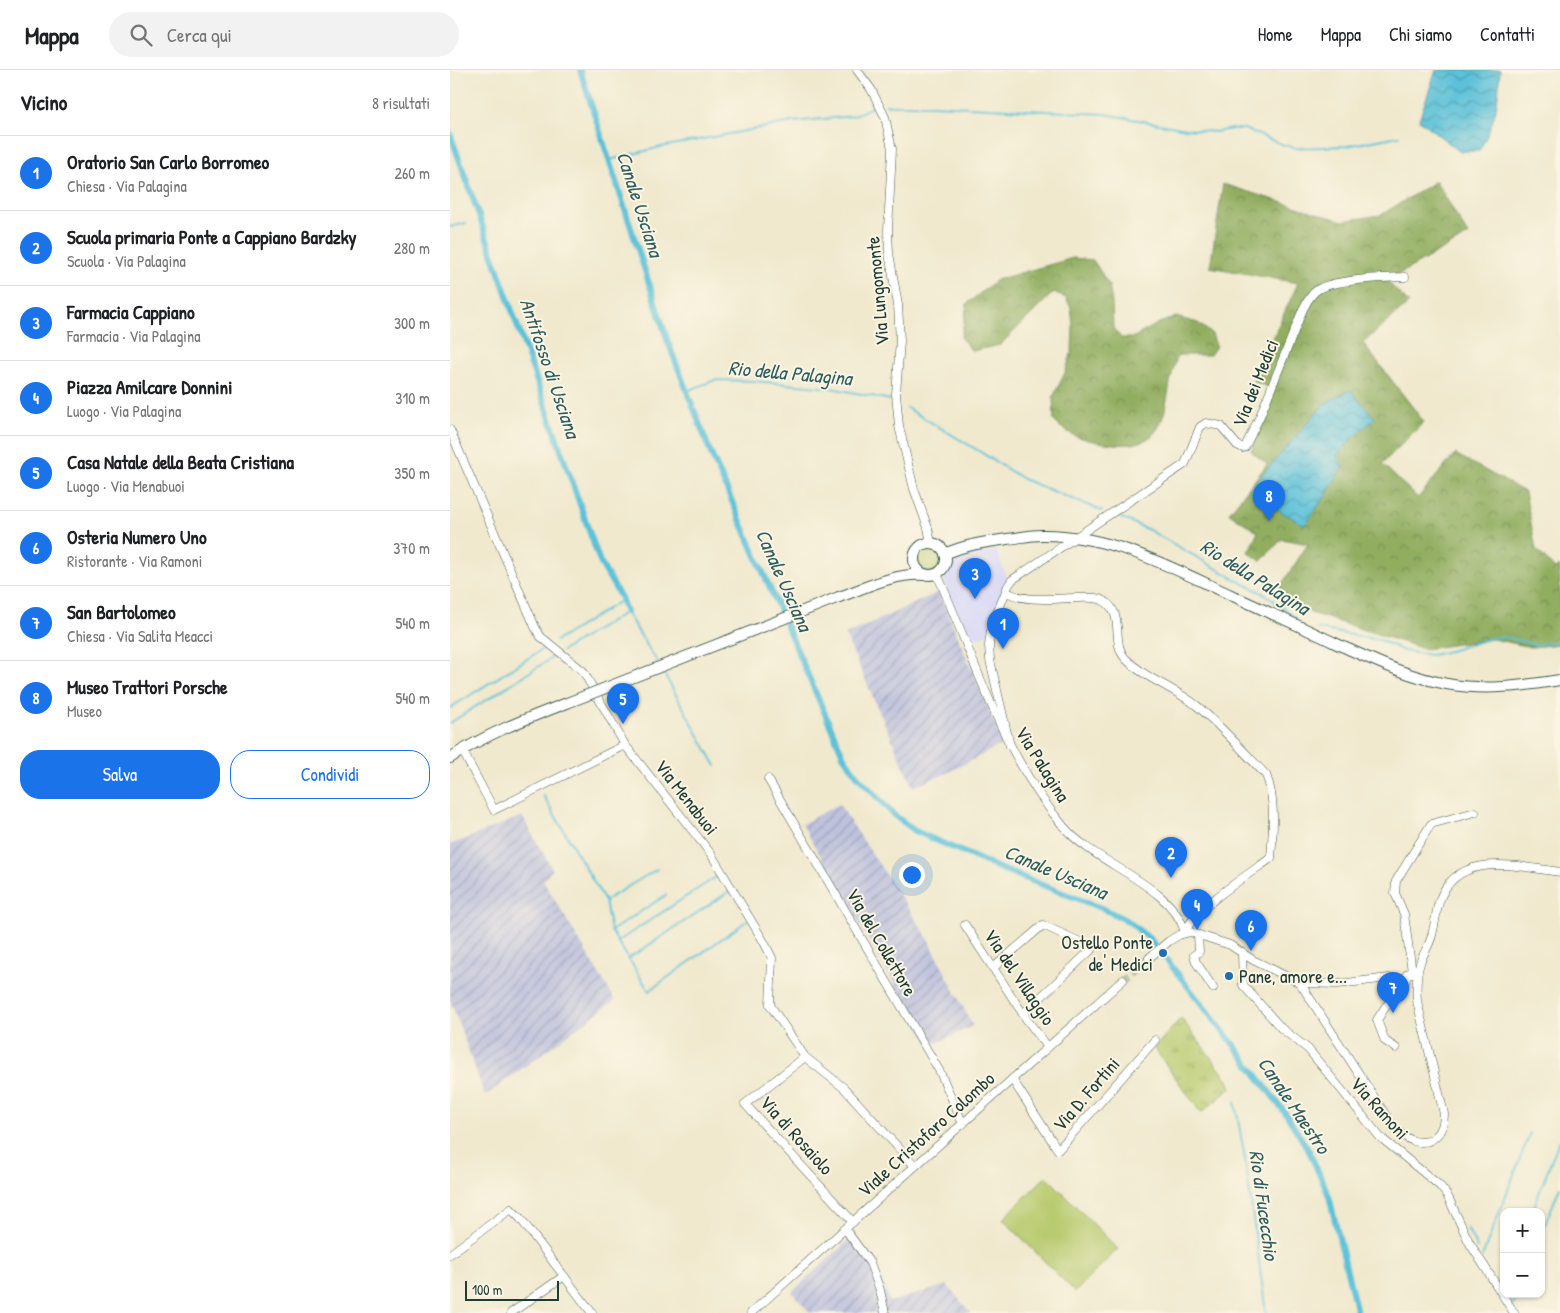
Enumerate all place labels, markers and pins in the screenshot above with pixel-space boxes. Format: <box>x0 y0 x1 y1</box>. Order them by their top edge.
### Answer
pin: 8 <box>1253 480 1285 521</box>
pin: 3 <box>959 558 991 599</box>
pin: 1 <box>987 608 1019 649</box>
pin: 5 <box>607 683 639 724</box>
pin: 2 <box>1155 837 1187 878</box>
pin: 4 <box>1181 889 1213 930</box>
pin: 6 <box>1235 910 1267 951</box>
place label: Ostello Ponte de' Medici <box>1061 929 1153 977</box>
marker: Ostello Ponte de' Medici <box>1157 947 1169 959</box>
place label: Pane, amore e... <box>1239 963 1347 989</box>
marker: Pane, amore e... <box>1223 970 1235 982</box>
pin: 7 <box>1377 972 1409 1013</box>

